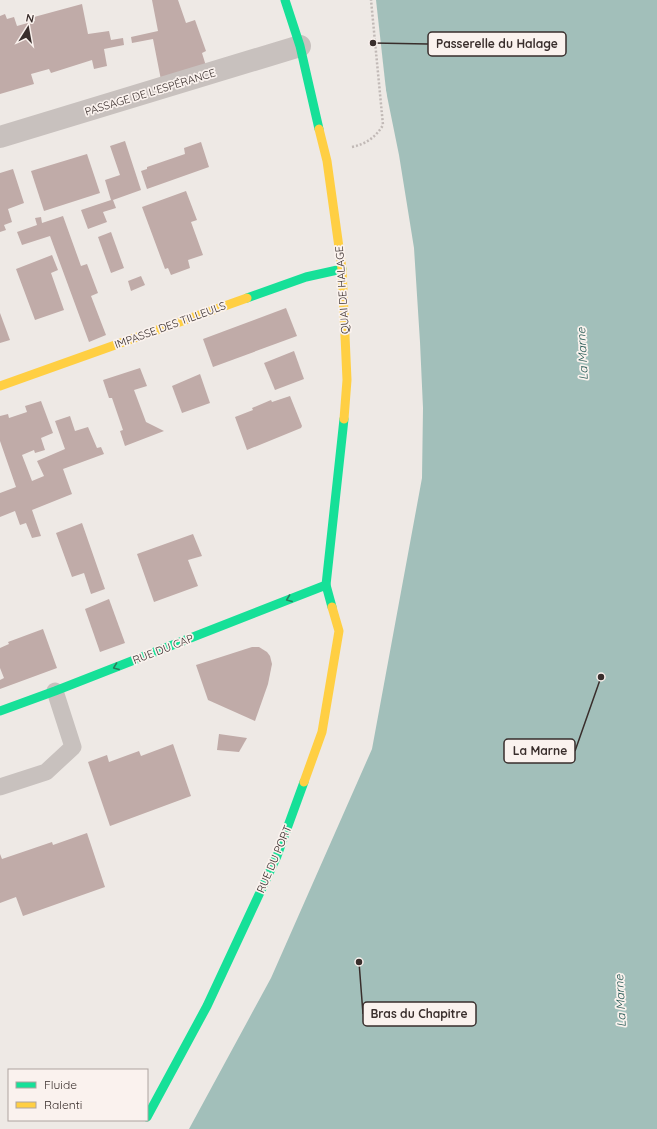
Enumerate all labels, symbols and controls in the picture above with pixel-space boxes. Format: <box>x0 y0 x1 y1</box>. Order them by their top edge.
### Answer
north arrow <box>8 8 48 48</box>
text: N <box>25 11 35 26</box>
callout: Passerelle du Halage <box>428 32 566 56</box>
text: Passerelle du Halage <box>436 36 558 51</box>
street label: PASSAGE DE L'ESPÉRANCE <box>83 65 217 119</box>
street label: QUAI DE HALAGE <box>332 246 352 334</box>
street label: IMPASSE DES TILLEULS <box>113 298 227 352</box>
water label: La Marne <box>573 326 591 381</box>
one-way arrow <box>286 595 293 603</box>
street label: RUE DU CAP <box>131 631 196 667</box>
one-way arrow <box>113 662 121 670</box>
callout: La Marne <box>504 739 575 763</box>
text: La Marne <box>513 743 567 758</box>
street label: RUE DU PORT <box>253 823 295 895</box>
water label: La Marne <box>611 973 629 1028</box>
callout: Bras du Chapitre <box>363 1002 476 1026</box>
text: Bras du Chapitre <box>370 1006 468 1021</box>
legend <box>8 1069 148 1121</box>
text: Fluide <box>44 1077 77 1092</box>
text: Ralenti <box>44 1097 82 1112</box>

